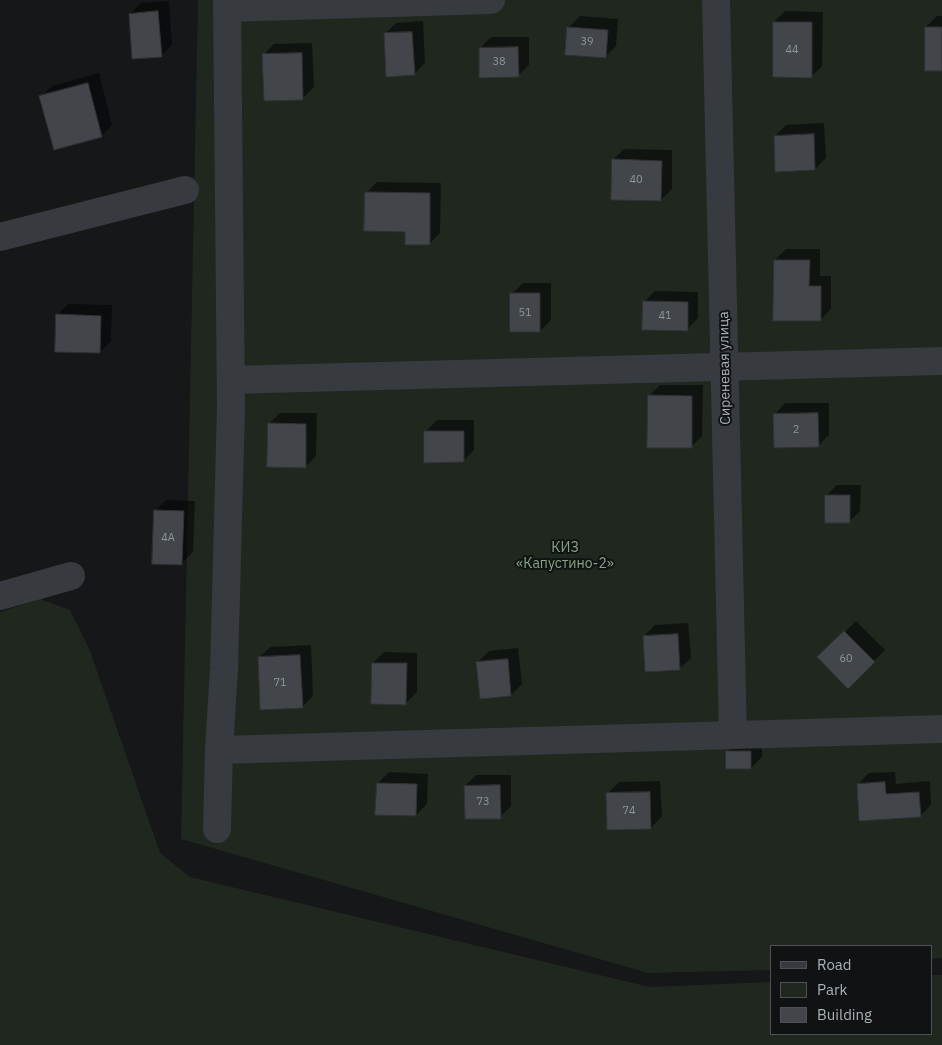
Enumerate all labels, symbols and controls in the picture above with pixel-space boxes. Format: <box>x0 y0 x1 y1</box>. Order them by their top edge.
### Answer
house number: 39 <box>580 35 594 49</box>
house number: 44 <box>785 43 799 57</box>
house number: 38 <box>492 55 506 69</box>
house number: 40 <box>629 173 643 187</box>
house number: 51 <box>518 306 532 320</box>
house number: 41 <box>658 309 672 323</box>
street label: Сиреневая улица <box>716 311 734 425</box>
house number: 2 <box>793 423 799 437</box>
house number: 4А <box>161 531 175 545</box>
park label: КИЗ «Капустино-2» <box>516 540 614 572</box>
house number: 60 <box>839 652 853 666</box>
house number: 71 <box>273 676 287 690</box>
house number: 73 <box>476 795 490 809</box>
house number: 74 <box>622 804 636 818</box>
legend <box>770 945 932 1035</box>
text: Road <box>817 955 852 974</box>
text: Park <box>817 980 847 999</box>
text: Building <box>817 1005 872 1024</box>

